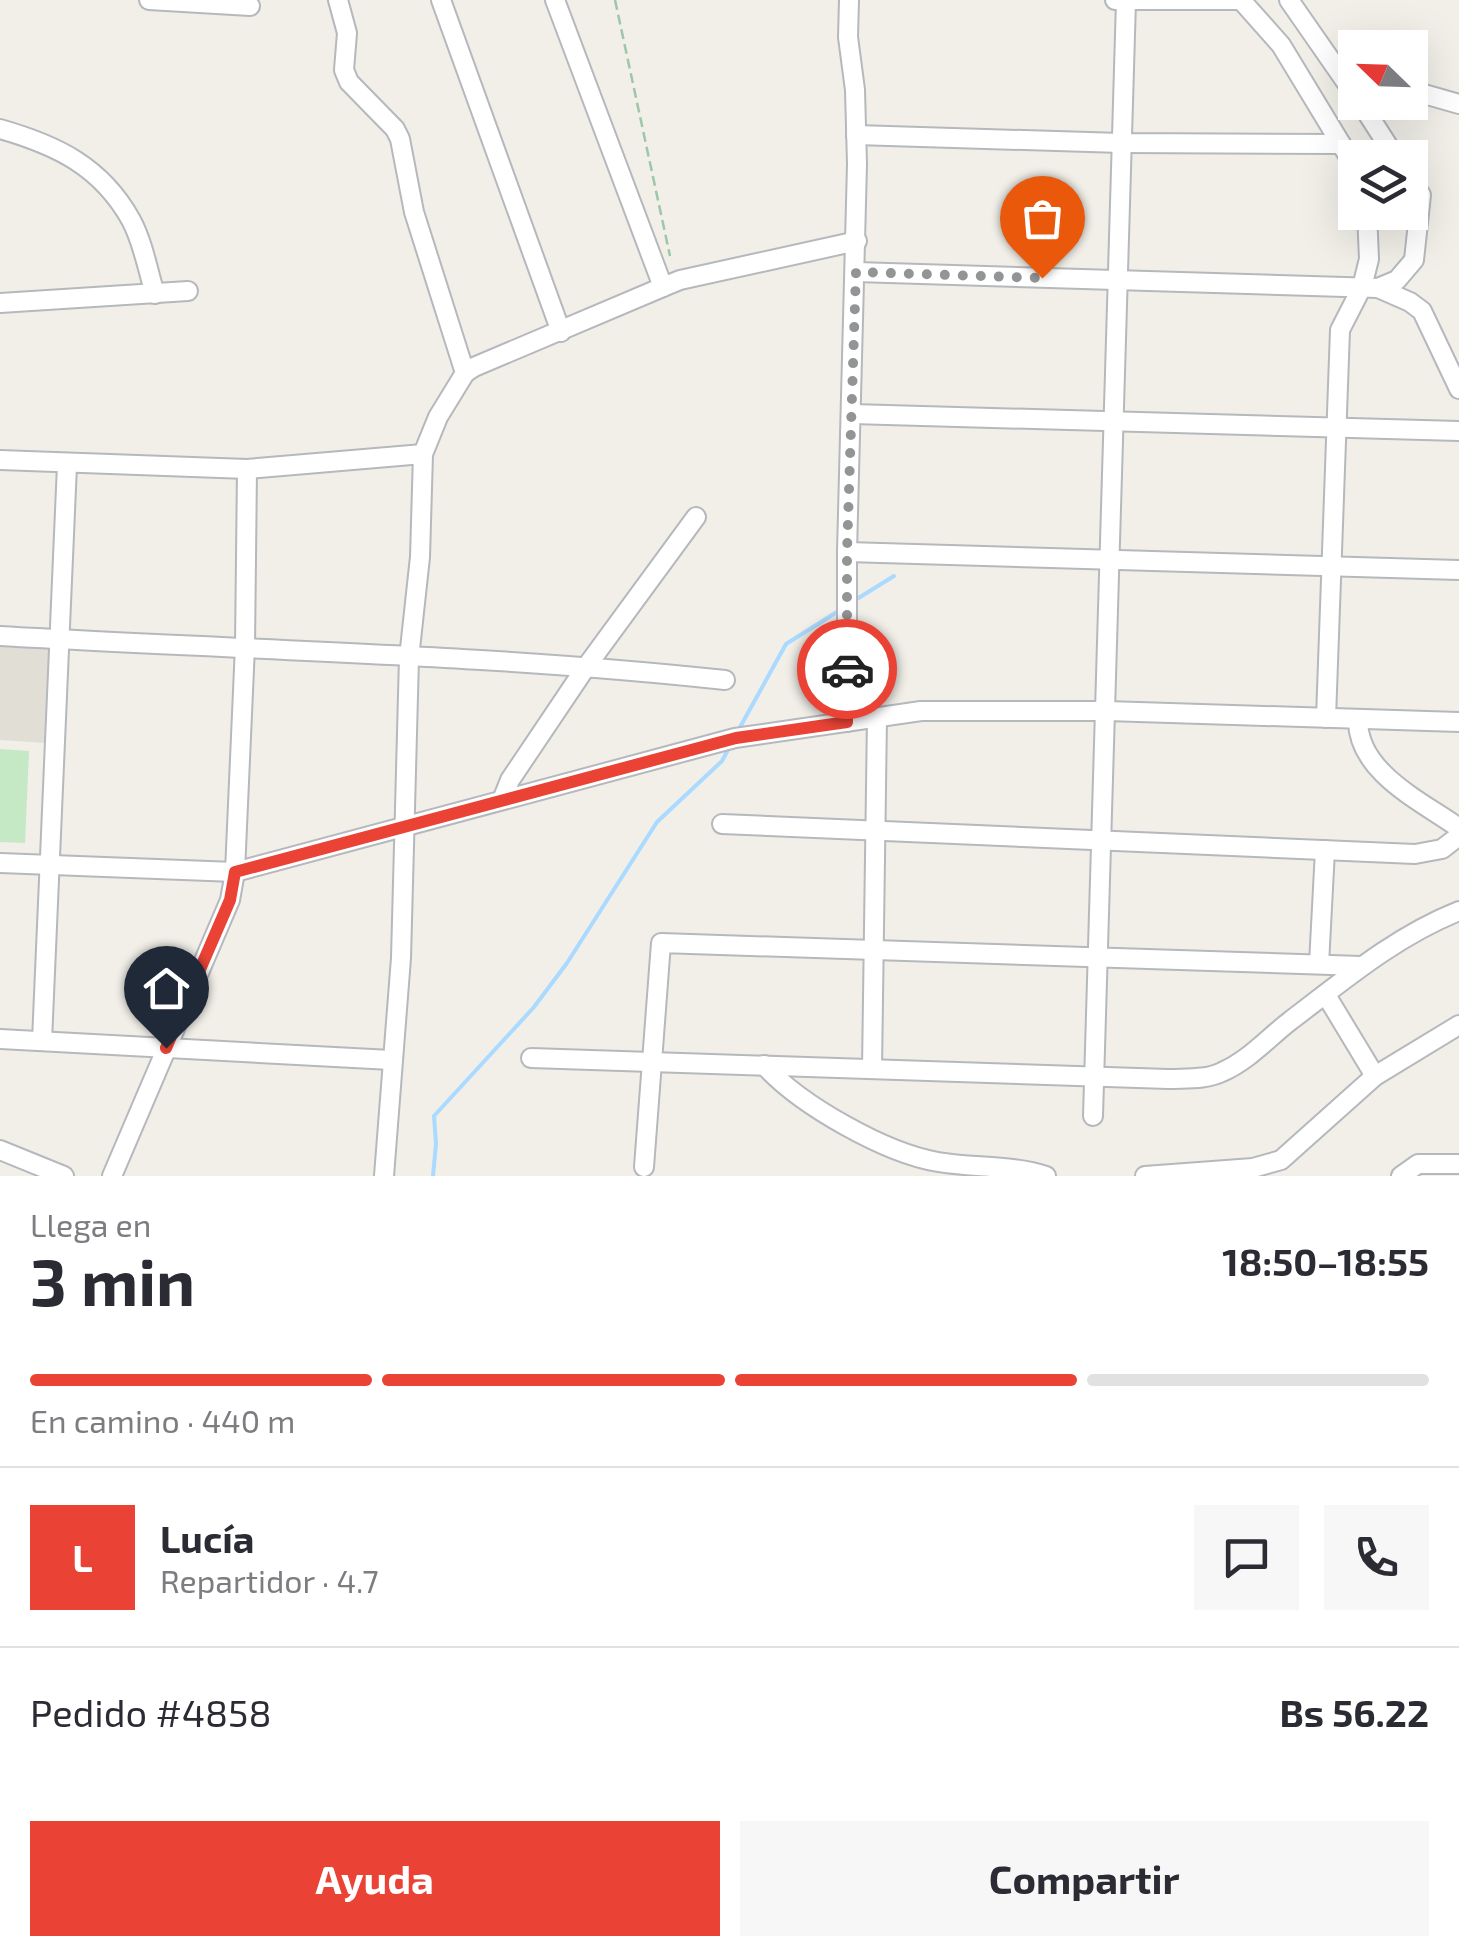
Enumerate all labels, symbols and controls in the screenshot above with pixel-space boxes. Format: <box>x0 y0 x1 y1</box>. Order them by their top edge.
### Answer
north arrow <box>1338 30 1428 120</box>
map controls <box>1338 30 1428 230</box>
button: layers <box>1338 140 1428 230</box>
pin <box>1000 176 1085 279</box>
icon: bag <box>1015 191 1070 246</box>
courier <box>797 619 897 719</box>
icon: car <box>820 642 875 697</box>
pin <box>124 946 209 1049</box>
icon: home <box>139 961 194 1016</box>
text: Llega en <box>30 1205 151 1243</box>
text: 18:50–18:55 <box>1222 1238 1429 1284</box>
text: 3 min <box>30 1241 195 1319</box>
text: En camino · 440 m <box>30 1401 295 1439</box>
button: chat <box>1194 1505 1299 1610</box>
button: phone <box>1324 1505 1429 1610</box>
text: Lucía <box>160 1515 254 1561</box>
text: L <box>72 1534 93 1580</box>
text: Repartidor · 4.7 <box>160 1561 379 1599</box>
text: Pedido #4858 <box>30 1689 272 1735</box>
text: Bs 56.22 <box>1279 1689 1429 1735</box>
button: Ayuda <box>30 1821 720 1936</box>
button: Compartir <box>740 1821 1429 1936</box>

